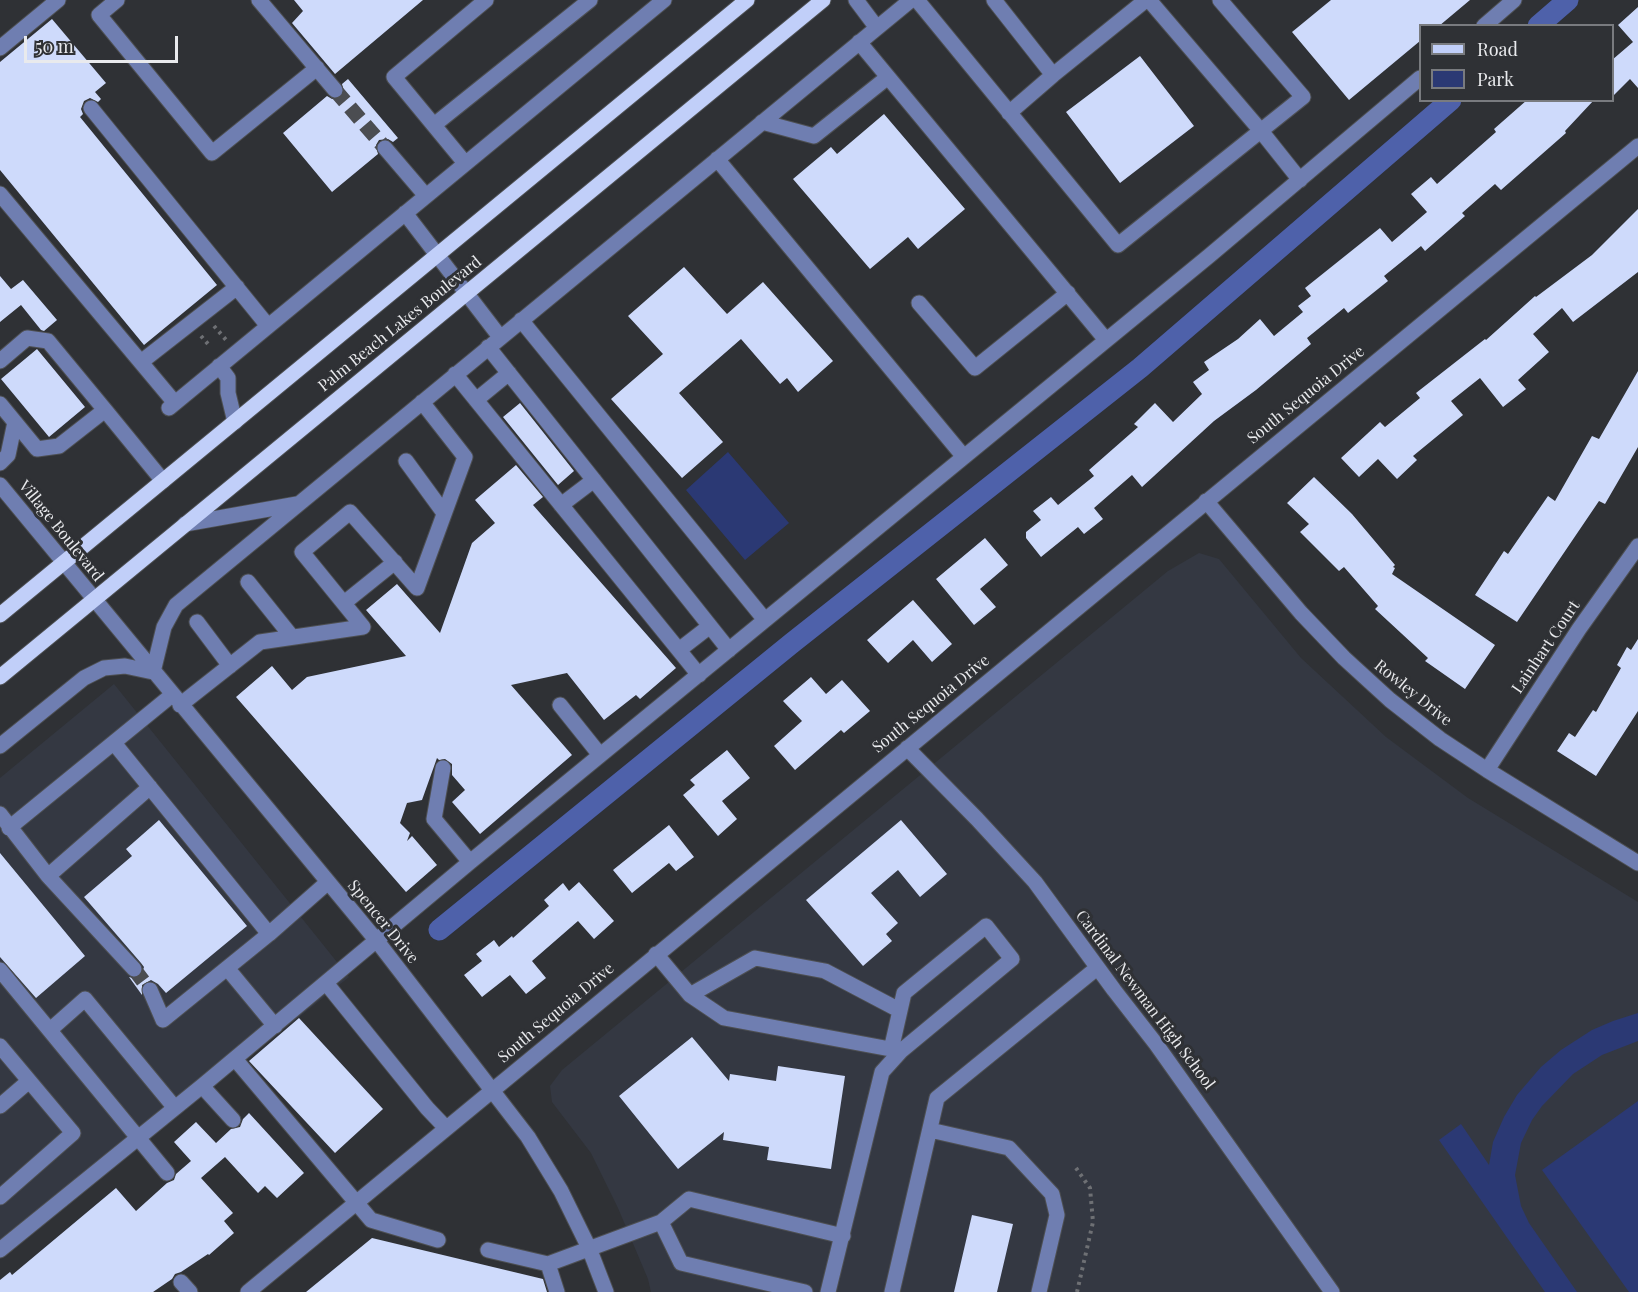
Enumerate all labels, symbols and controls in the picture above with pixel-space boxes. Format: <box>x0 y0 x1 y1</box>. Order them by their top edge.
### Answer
scale bar <box>27 24 182 62</box>
legend <box>1419 24 1614 102</box>
text: 50 m <box>35 34 74 58</box>
text: Road <box>1477 37 1518 61</box>
text: Park <box>1477 67 1514 91</box>
street label: Palm Beach Lakes Boulevard <box>315 252 485 396</box>
street label: South Sequoia Drive <box>1243 342 1369 448</box>
street label: Village Boulevard <box>14 477 108 585</box>
street label: Lainhart Court <box>1508 597 1584 697</box>
street label: South Sequoia Drive <box>868 651 994 757</box>
street label: Rowley Drive <box>1370 656 1456 730</box>
street label: Spencer Drive <box>344 876 422 968</box>
street label: Cardinal Newman High School <box>1071 907 1219 1093</box>
street label: South Sequoia Drive <box>494 959 618 1067</box>

